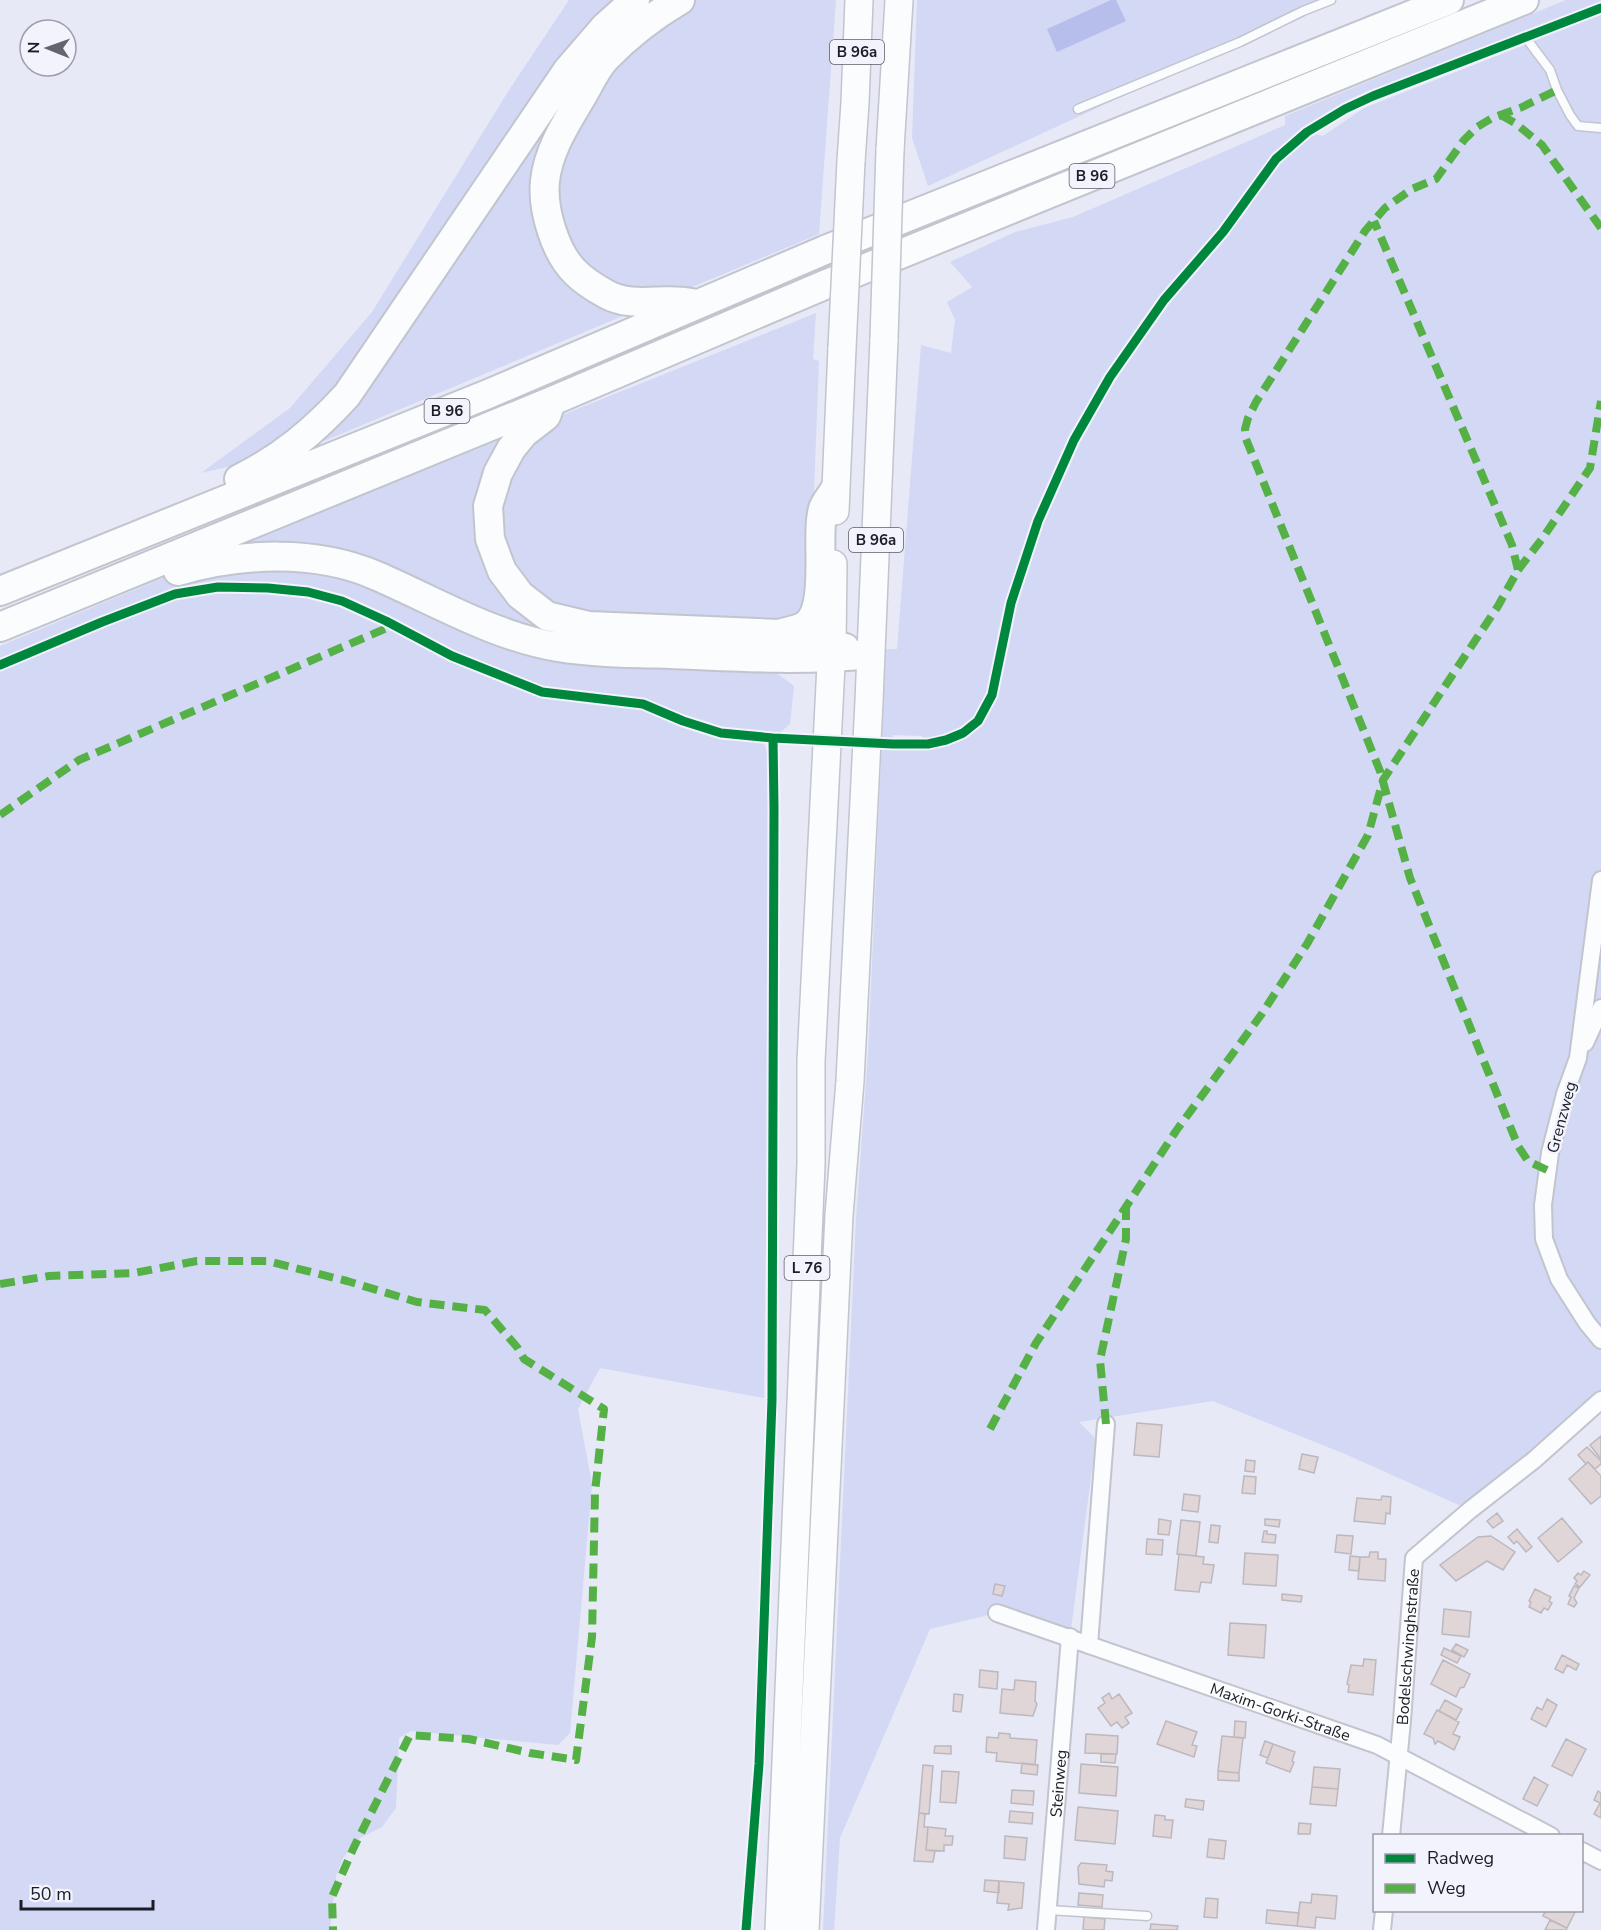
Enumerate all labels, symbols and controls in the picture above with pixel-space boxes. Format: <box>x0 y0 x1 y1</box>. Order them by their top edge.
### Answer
north arrow <box>18 18 78 78</box>
road number: B 96a <box>830 40 884 64</box>
text: N <box>23 42 45 54</box>
road number: B 96 <box>1070 164 1114 188</box>
road number: B 96 <box>424 399 470 423</box>
road number: B 96a <box>849 528 903 552</box>
street label: Grenzweg <box>1542 1079 1582 1156</box>
road number: L 76 <box>784 1256 830 1280</box>
street label: Bodelschwinghstraße <box>1392 1568 1425 1726</box>
street label: Maxim-Gorki-Straße <box>1207 1678 1353 1747</box>
street label: Steinweg <box>1045 1749 1073 1818</box>
legend <box>1373 1834 1583 1912</box>
text: Radweg <box>1427 1846 1494 1870</box>
scale bar <box>21 1873 153 1911</box>
text: Weg <box>1427 1876 1466 1900</box>
text: 50 m <box>30 1882 72 1906</box>

